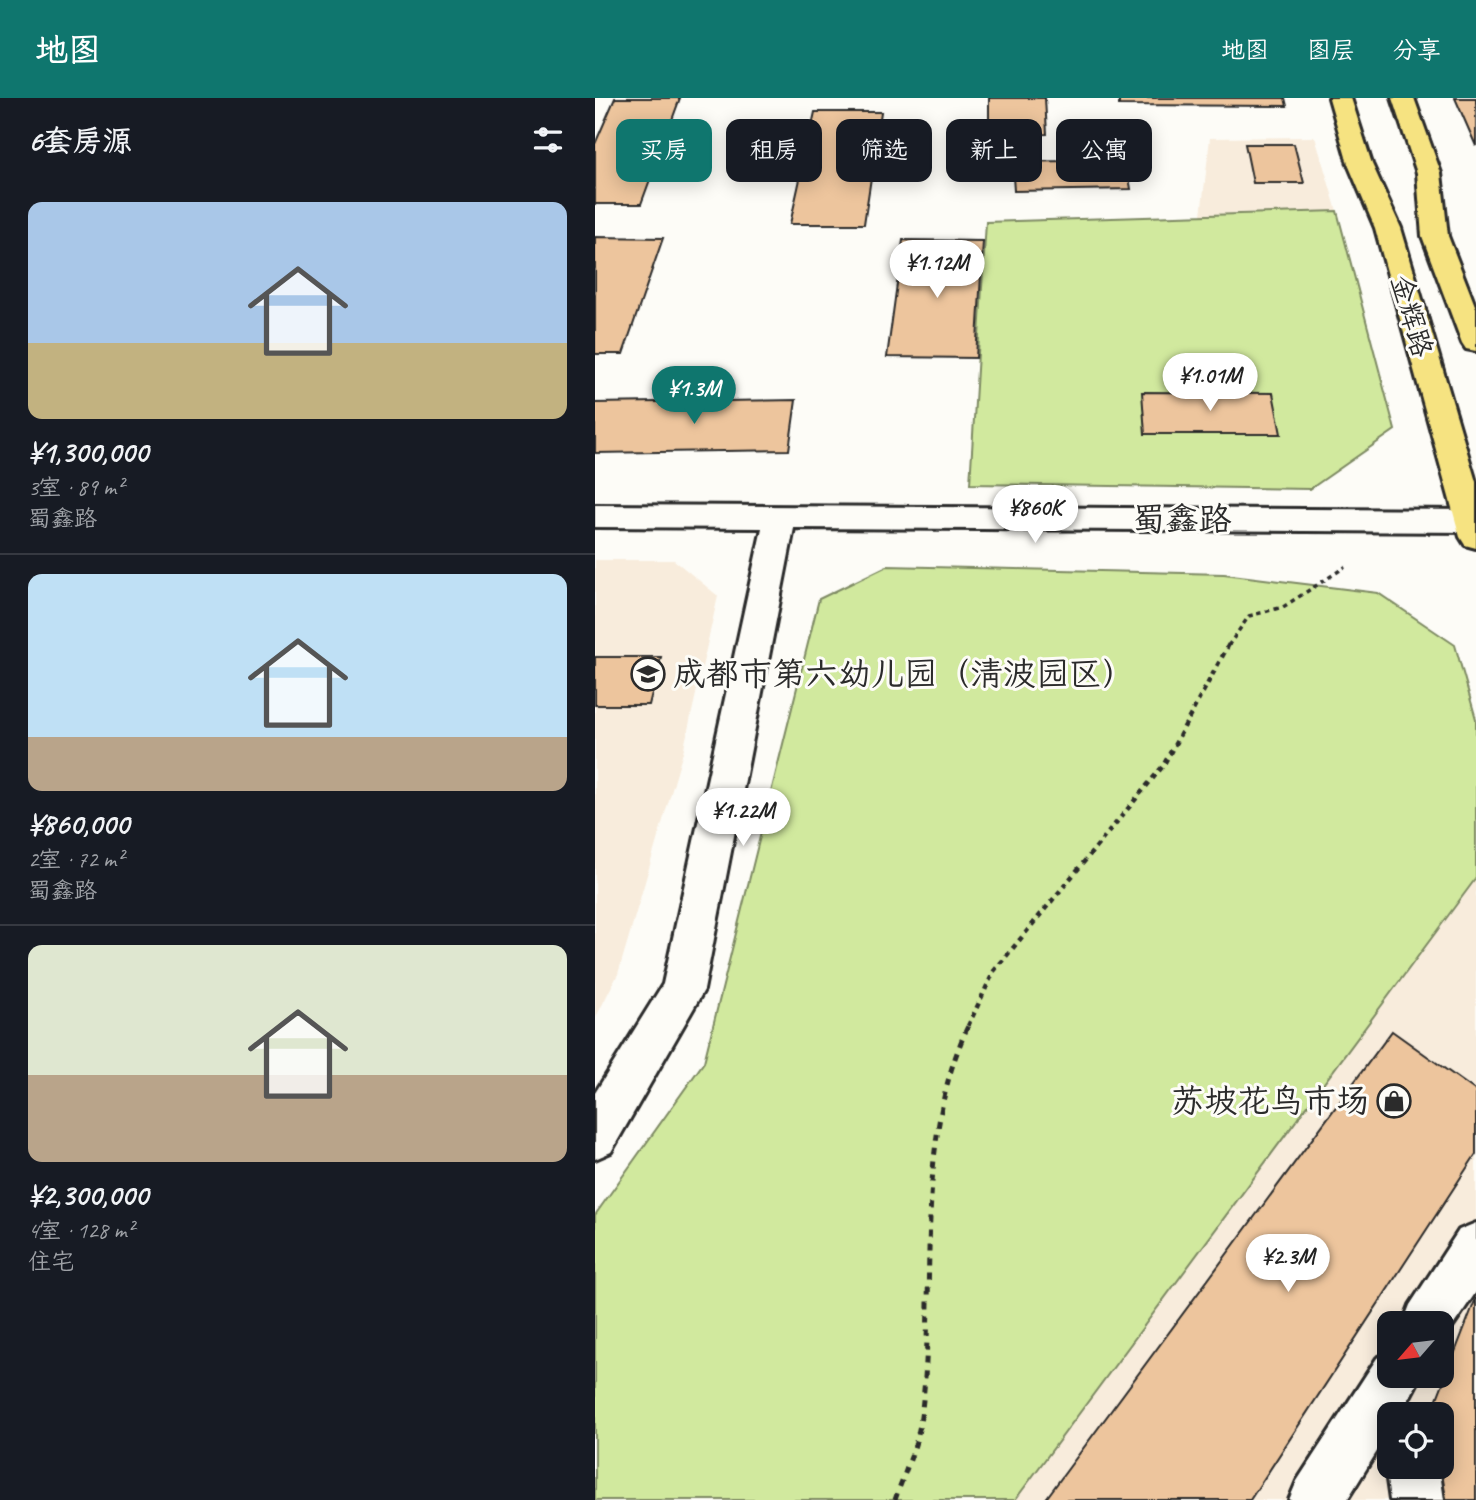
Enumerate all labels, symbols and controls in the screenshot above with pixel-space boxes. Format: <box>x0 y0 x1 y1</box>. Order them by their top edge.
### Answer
text: 地图 <box>35 29 101 71</box>
text: 地图 <box>1221 35 1269 65</box>
text: 图层 <box>1307 35 1355 65</box>
text: 分享 <box>1393 35 1441 65</box>
chip: 买房 <box>616 119 712 182</box>
chip: 租房 <box>726 119 822 182</box>
chip: 筛选 <box>836 119 932 182</box>
chip: 新上 <box>946 119 1042 182</box>
chip: 公寓 <box>1056 119 1152 182</box>
icon: filters <box>529 121 567 159</box>
text: 6套房源 <box>28 122 132 160</box>
pin: ¥1.12M <box>880 240 994 300</box>
icon: home <box>235 248 361 374</box>
text: ¥1.12M <box>906 248 968 277</box>
street label: 金辉路 <box>1384 271 1440 361</box>
pin: ¥1.01M <box>1153 354 1267 413</box>
text: ¥1.01M <box>1179 361 1241 390</box>
pin: ¥1.3M <box>645 366 743 426</box>
text: ¥1.3M <box>668 374 720 403</box>
text: ¥1,300,000 <box>28 433 148 471</box>
text: 3室 · 89 m² <box>28 473 123 502</box>
pin: ¥860K <box>986 486 1084 545</box>
text: ¥860K <box>1008 493 1062 522</box>
street label: 蜀鑫路 <box>1133 498 1232 540</box>
text: 蜀鑫路 <box>28 504 97 533</box>
icon: home <box>235 620 361 746</box>
place label: 成都市第六幼儿园（清波园区） <box>673 653 1135 695</box>
school or university icon: 成都市第六幼儿园（清波园区） <box>629 655 667 693</box>
pin: ¥1.22M <box>686 788 800 848</box>
text: ¥1.22M <box>712 796 774 825</box>
text: ¥860,000 <box>28 805 129 843</box>
text: 2室 · 72 m² <box>28 845 123 874</box>
text: 蜀鑫路 <box>28 876 97 905</box>
icon: home <box>235 991 361 1117</box>
place label: 苏坡花鸟市场 <box>1171 1080 1369 1122</box>
shop icon: 苏坡花鸟市场 <box>1375 1082 1413 1120</box>
text: ¥2,300,000 <box>28 1176 148 1214</box>
text: 4室 · 128 m² <box>28 1216 134 1245</box>
pin: ¥2.3M <box>1239 1234 1337 1294</box>
text: ¥2.3M <box>1262 1242 1314 1271</box>
text: 住宅 <box>28 1247 74 1276</box>
north arrow <box>1377 1311 1454 1388</box>
map controls <box>1377 1311 1454 1479</box>
button: locate <box>1377 1402 1454 1479</box>

